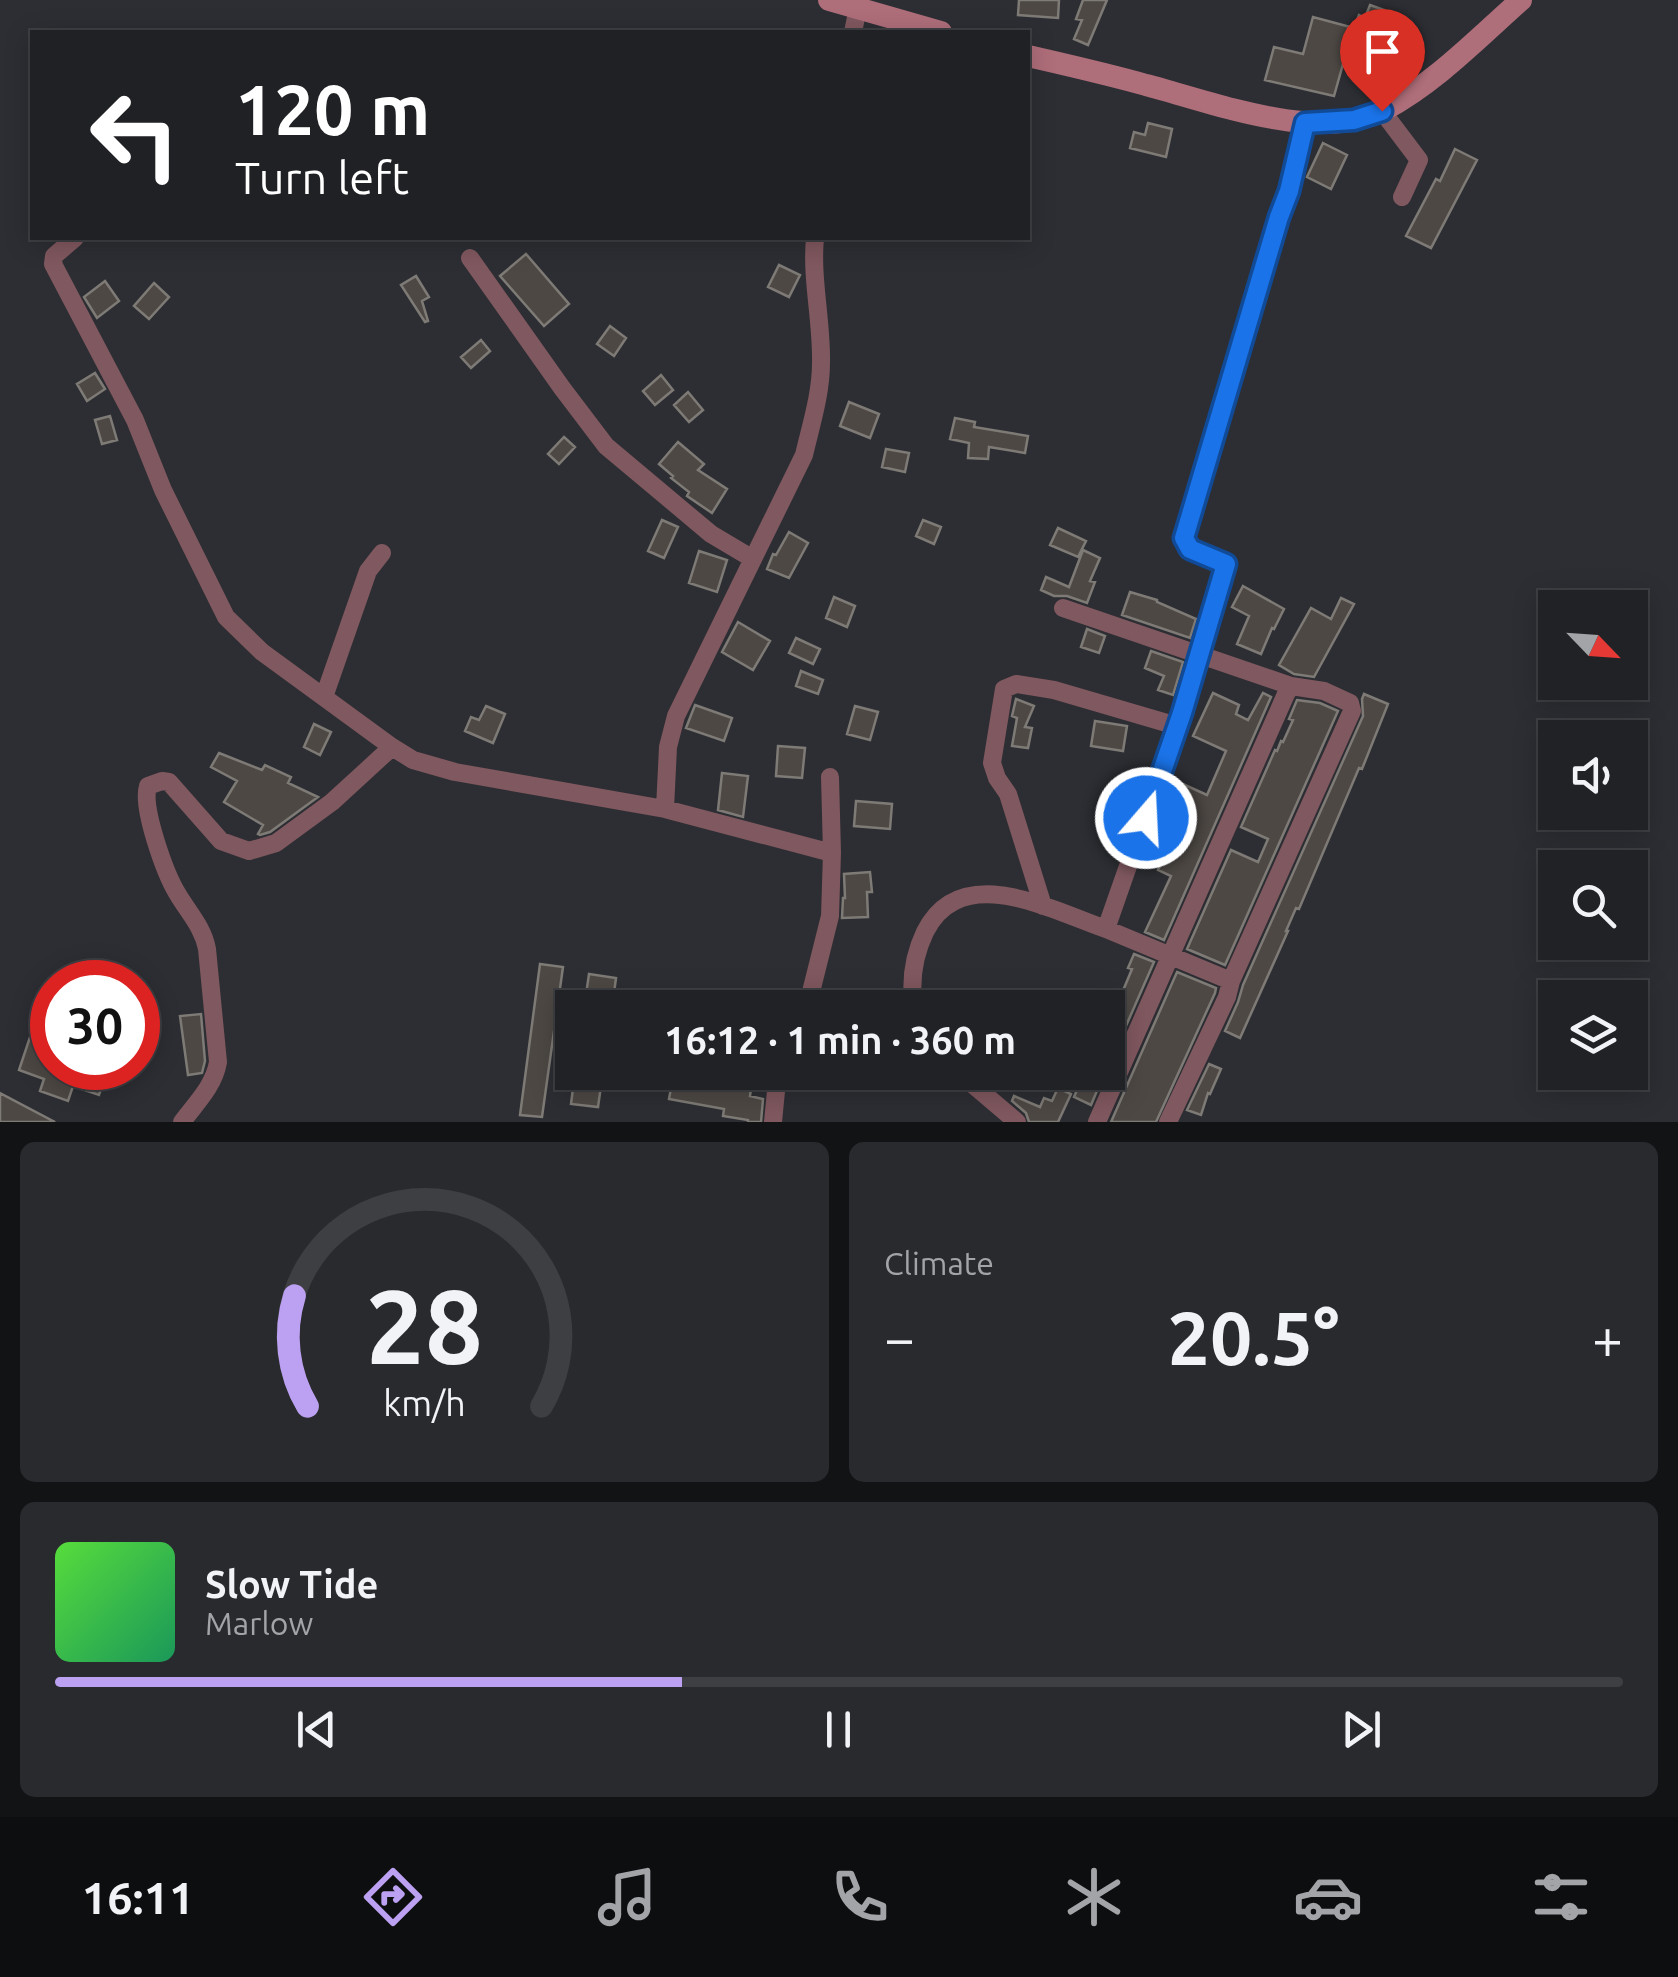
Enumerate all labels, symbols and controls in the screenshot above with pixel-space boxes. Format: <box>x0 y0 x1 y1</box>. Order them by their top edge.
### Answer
pin <box>1340 9 1425 112</box>
icon: arrive <box>1355 24 1410 79</box>
icon: left <box>70 70 200 200</box>
text: 120 m <box>235 70 430 148</box>
text: Turn left <box>235 152 409 203</box>
north arrow <box>1538 590 1648 700</box>
map controls <box>1538 590 1648 1090</box>
button: sound <box>1538 720 1648 830</box>
position arrow <box>1094 766 1198 870</box>
button: search <box>1538 850 1648 960</box>
speed limit sign: 30 <box>30 960 160 1090</box>
button: layers <box>1538 980 1648 1090</box>
text: 16:12 · 1 min · 360 m <box>664 1019 1016 1061</box>
text: Climate <box>884 1245 994 1281</box>
text: 28 <box>366 1267 483 1384</box>
text: 20.5° <box>1168 1295 1339 1379</box>
text: − <box>884 1307 915 1368</box>
text: + <box>1592 1307 1623 1368</box>
text: km/h <box>383 1383 466 1423</box>
text: Slow Tide <box>205 1563 378 1605</box>
text: Marlow <box>205 1605 313 1641</box>
icon: previous <box>289 1702 344 1757</box>
icon: pause <box>811 1702 866 1757</box>
icon: next <box>1334 1702 1389 1757</box>
icon: directions <box>358 1862 428 1932</box>
icon: music <box>592 1862 662 1932</box>
icon: phone <box>825 1862 895 1932</box>
icon: climate <box>1059 1862 1129 1932</box>
icon: car <box>1293 1862 1363 1932</box>
icon: filters <box>1526 1862 1596 1932</box>
text: 16:11 <box>82 1872 194 1923</box>

